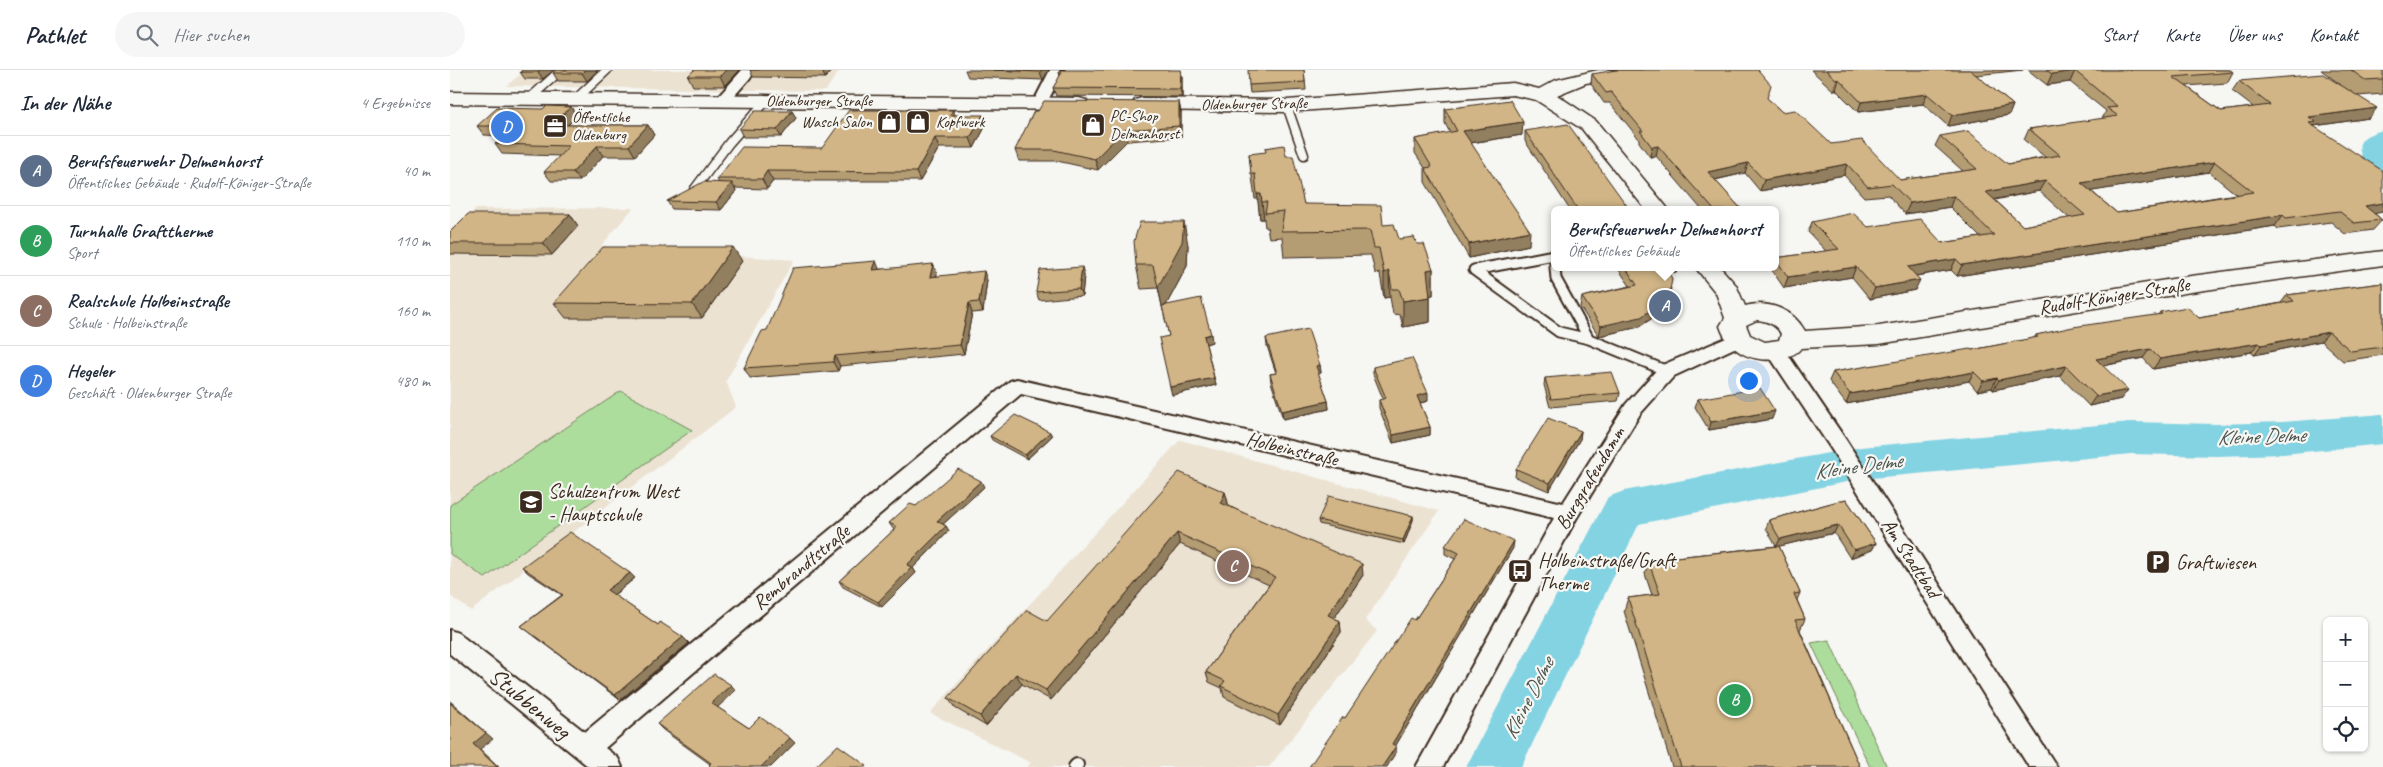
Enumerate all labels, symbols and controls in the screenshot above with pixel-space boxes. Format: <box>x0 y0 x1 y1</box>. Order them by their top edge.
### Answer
search box <box>115 12 465 57</box>
text: Pathlet <box>25 20 85 50</box>
icon: search <box>133 21 161 49</box>
text: Hier suchen <box>173 23 249 47</box>
text: Start <box>2102 24 2137 46</box>
text: Karte <box>2165 24 2200 46</box>
text: Über uns <box>2228 24 2282 46</box>
text: Kontakt <box>2310 24 2358 46</box>
text: In der Nähe <box>20 90 110 116</box>
street label: Oldenburger Straße <box>766 91 874 111</box>
text: 4 Ergebnisse <box>361 93 430 113</box>
street label: Oldenburger Straße <box>1201 93 1309 115</box>
place label: PC-Shop Delmenhorst <box>1110 106 1181 144</box>
place label: Öffentliche Oldenburg <box>572 107 631 145</box>
pin: D <box>491 108 523 146</box>
shop icon: Wasch Salon <box>876 109 902 135</box>
shop icon: Kopfwerk <box>905 109 931 135</box>
place label: Wasch Salon <box>802 112 873 132</box>
place label: Kopfwerk <box>936 112 986 132</box>
shop icon: PC-Shop Delmenhorst <box>1080 112 1106 138</box>
office icon: Öffentliche Oldenburg <box>542 113 568 139</box>
text: Berufsfeuerwehr Delmenhorst <box>67 149 261 173</box>
text: A <box>32 161 40 181</box>
text: 40 m <box>403 161 430 181</box>
text: Öffentliches Gebäude · Rudolf-Königer-Straße <box>67 173 311 193</box>
popup <box>1551 206 1779 271</box>
text: Berufsfeuerwehr Delmenhorst <box>1568 217 1762 241</box>
text: Turnhalle Grafttherme <box>67 219 212 243</box>
text: B <box>32 231 40 251</box>
text: 110 m <box>396 231 430 251</box>
text: Öffentliches Gebäude <box>1568 241 1679 261</box>
text: Sport <box>67 243 98 263</box>
street label: Rudolf-Königer-Straße <box>2037 271 2193 320</box>
pin: A <box>1649 287 1681 325</box>
text: Realschule Holbeinstraße <box>67 289 229 313</box>
text: C <box>32 301 40 321</box>
text: 160 m <box>396 301 430 321</box>
text: Schule · Holbeinstraße <box>67 313 187 333</box>
text: Hegeler <box>67 359 114 383</box>
your location <box>1736 368 1762 394</box>
text: D <box>31 371 41 391</box>
text: 480 m <box>396 371 430 391</box>
text: Geschäft · Oldenburger Straße <box>67 383 232 403</box>
street label: Burggrafendamm <box>1549 421 1631 534</box>
water label: Kleine Delme <box>2217 421 2308 451</box>
street label: Holbeinstraße <box>1244 426 1342 472</box>
water label: Kleine Delme <box>1813 447 1906 485</box>
place label: Schulzentrum West - Hauptschule <box>548 479 681 527</box>
school or university icon: Schulzentrum West - Hauptschule <box>518 489 544 515</box>
street label: Am Stadtbad <box>1876 513 1948 605</box>
street label: Rembrandtstraße <box>747 518 856 615</box>
pin: C <box>1217 547 1249 585</box>
place label: Holbeinstraße/Graft Therme <box>1538 548 1678 596</box>
parking icon: Graftwiesen <box>2145 549 2171 575</box>
place label: Graftwiesen <box>2176 550 2257 575</box>
bus stop icon: Holbeinstraße/Graft Therme <box>1507 558 1533 584</box>
map controls <box>2323 617 2368 752</box>
button: + <box>2323 617 2368 662</box>
water label: Kleine Delme <box>1497 650 1561 743</box>
street label: Stubbenweg <box>483 661 578 746</box>
button: − <box>2323 662 2368 707</box>
pin: B <box>1719 681 1751 719</box>
button: locate <box>2323 707 2368 752</box>

